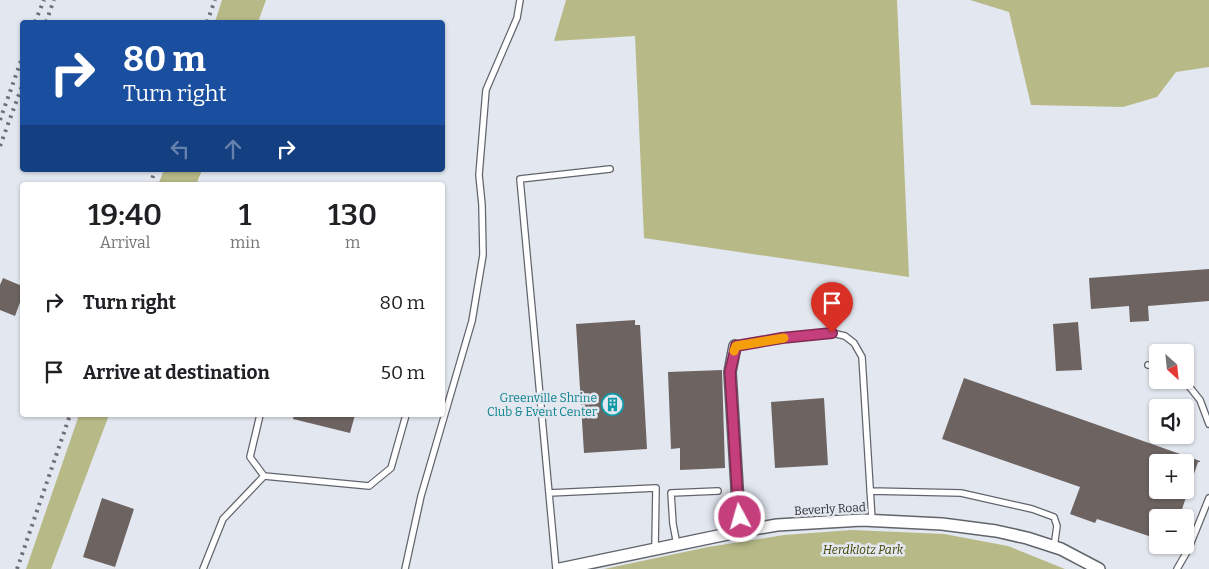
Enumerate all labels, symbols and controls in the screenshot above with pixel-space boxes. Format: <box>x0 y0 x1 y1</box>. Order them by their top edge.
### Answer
text: 80 m <box>123 38 206 80</box>
icon: right <box>40 40 105 105</box>
text: Turn right <box>123 80 226 107</box>
icon: left <box>166 135 194 163</box>
icon: ahead <box>219 135 247 163</box>
icon: right <box>272 135 300 163</box>
text: 19:40 <box>88 197 162 233</box>
text: 1 <box>239 197 251 233</box>
text: 130 <box>328 197 377 233</box>
text: Arrival <box>100 233 150 252</box>
text: min <box>230 233 260 252</box>
text: m <box>345 233 360 252</box>
pin <box>811 282 853 333</box>
icon: right <box>40 288 68 316</box>
icon: arrive <box>818 289 846 317</box>
text: Turn right <box>83 291 176 314</box>
text: 80 m <box>379 291 425 314</box>
north arrow <box>1149 344 1194 389</box>
map controls <box>1149 344 1194 554</box>
icon: arrive <box>40 358 68 386</box>
text: Arrive at destination <box>83 361 270 384</box>
text: 50 m <box>381 361 425 384</box>
place label: Greenville Shrine Club & Event Center <box>487 391 598 419</box>
building icon: Greenville Shrine Club & Event Center <box>601 393 625 417</box>
button: sound <box>1149 399 1194 444</box>
button: + <box>1149 454 1194 499</box>
position arrow <box>713 490 765 542</box>
street label: Beverly Road <box>794 500 866 518</box>
button: − <box>1149 509 1194 554</box>
park label: Herdklotz Park <box>823 543 904 557</box>

